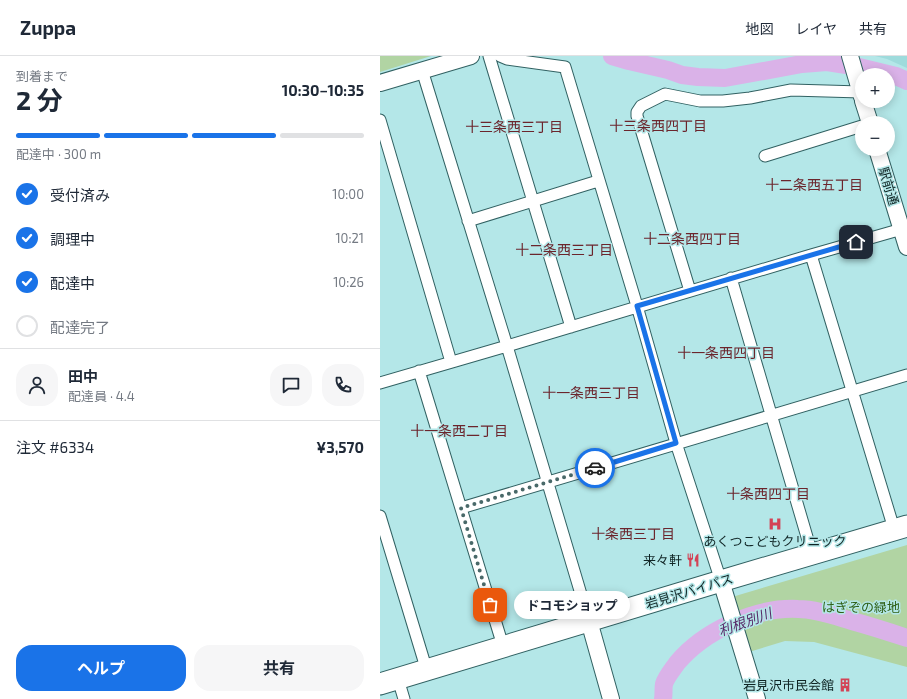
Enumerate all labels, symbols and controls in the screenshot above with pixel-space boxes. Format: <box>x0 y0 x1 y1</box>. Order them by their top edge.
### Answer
text: Zuppa <box>20 16 76 39</box>
text: 地図 <box>745 20 773 37</box>
text: レイヤ <box>795 20 837 37</box>
text: 共有 <box>859 20 887 37</box>
text: 到着まで <box>16 68 68 84</box>
map controls <box>855 68 895 156</box>
button: + <box>855 68 895 108</box>
text: 10:30–10:35 <box>282 81 364 99</box>
text: 2 分 <box>16 84 63 115</box>
button: − <box>855 116 895 156</box>
district label: 十三条西四丁目 <box>609 117 707 134</box>
district label: 十三条西三丁目 <box>465 118 563 135</box>
text: 配達中 · 300 m <box>16 146 101 162</box>
street label: 駅前通 <box>876 165 902 207</box>
district label: 十二条西五丁目 <box>765 176 863 193</box>
icon: check <box>16 183 38 205</box>
text: 受付済み <box>50 186 110 204</box>
text: 10:00 <box>332 186 364 202</box>
pin <box>839 225 873 259</box>
icon: check <box>16 227 38 249</box>
text: 調理中 <box>50 230 95 248</box>
text: 10:21 <box>335 230 364 246</box>
district label: 十二条西四丁目 <box>643 230 741 247</box>
icon: home <box>845 231 867 253</box>
district label: 十二条西三丁目 <box>515 241 613 258</box>
icon: check <box>16 271 38 293</box>
text: 配達中 <box>50 274 95 292</box>
text: 10:26 <box>333 274 364 290</box>
text: 配達完了 <box>50 318 110 336</box>
district label: 十一条西四丁目 <box>677 344 775 361</box>
button: person <box>16 364 58 406</box>
button: chat <box>270 364 312 406</box>
button: phone <box>322 364 364 406</box>
text: 田中 <box>68 367 98 385</box>
district label: 十一条西三丁目 <box>542 384 640 401</box>
text: 配達員 · 4.4 <box>68 388 135 404</box>
district label: 十一条西二丁目 <box>410 422 508 439</box>
text: 注文 #6334 <box>16 438 94 456</box>
text: ¥3,570 <box>316 438 364 456</box>
courier <box>575 448 615 488</box>
icon: car <box>584 457 606 479</box>
district label: 十条西四丁目 <box>726 485 810 502</box>
hospital icon: あくつこどもクリニック <box>767 516 783 532</box>
district label: 十条西三丁目 <box>591 525 675 542</box>
place label: あくつこどもクリニック <box>703 533 847 549</box>
place label: 来々軒 <box>643 552 682 568</box>
restaurant icon: 来々軒 <box>685 552 701 568</box>
street label: 岩見沢バイパス <box>643 570 735 612</box>
pin <box>473 588 507 622</box>
callout: ドコモショップ <box>514 591 630 619</box>
icon: bag <box>479 594 501 616</box>
text: ドコモショップ <box>526 597 618 613</box>
park label: はぎぞの緑地 <box>822 599 900 615</box>
water label: 利根別川 <box>716 603 776 639</box>
button: ヘルプ <box>16 645 186 691</box>
button: 共有 <box>194 645 364 691</box>
place label: 岩見沢市民会館 <box>743 677 834 693</box>
building icon: 岩見沢市民会館 <box>837 677 853 693</box>

